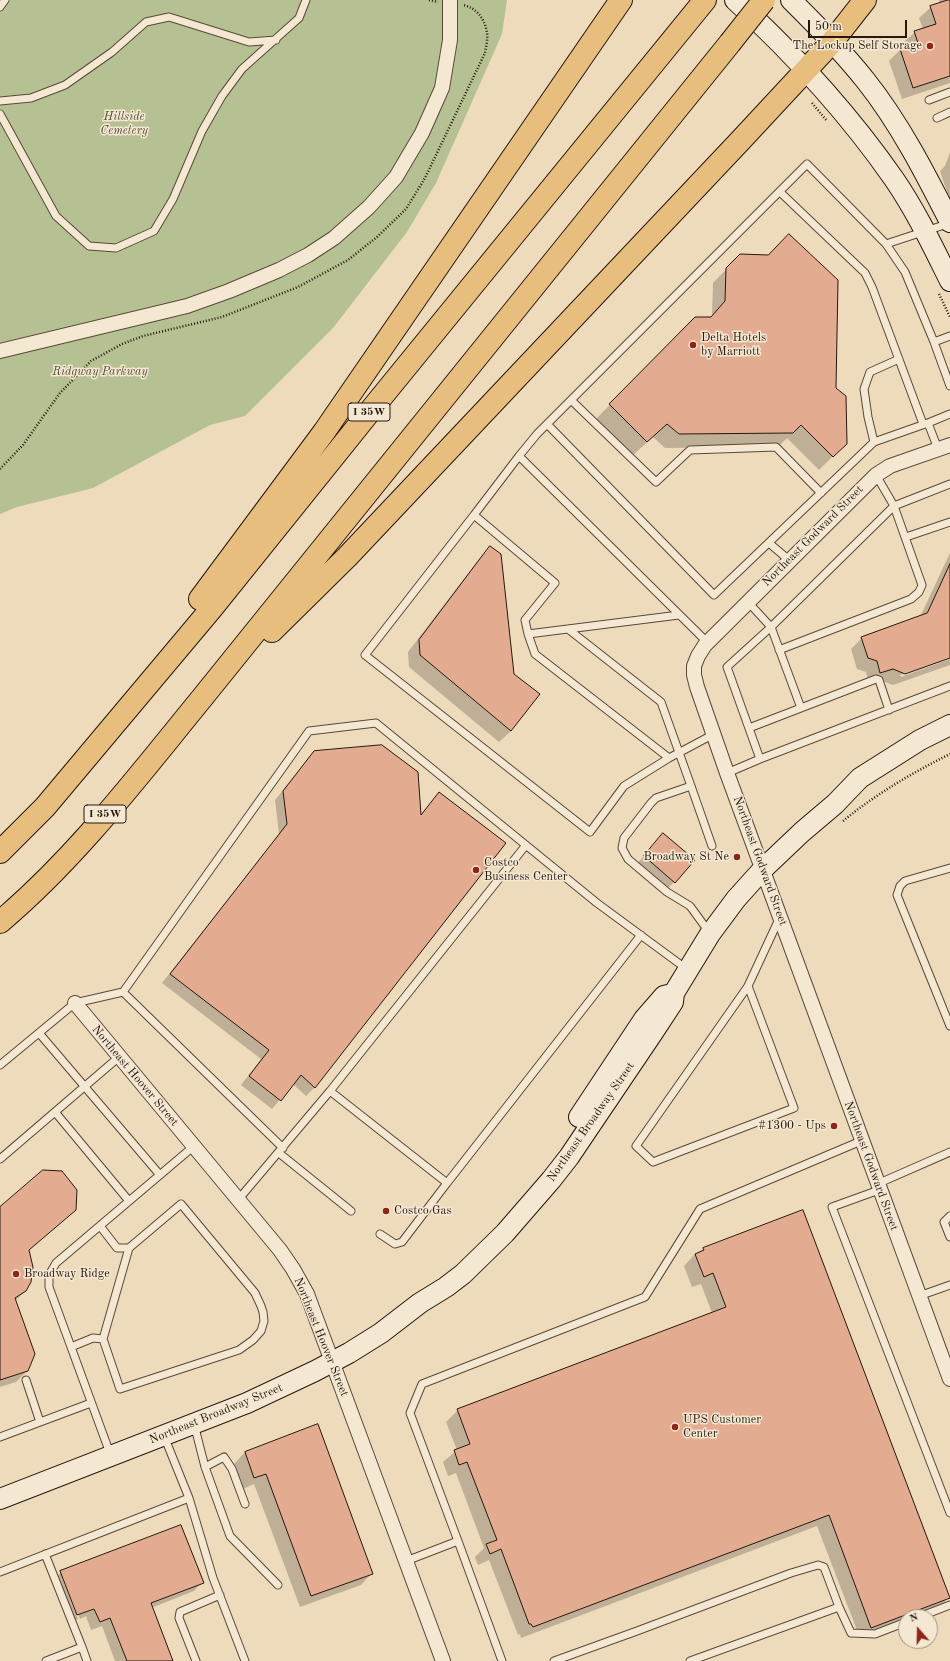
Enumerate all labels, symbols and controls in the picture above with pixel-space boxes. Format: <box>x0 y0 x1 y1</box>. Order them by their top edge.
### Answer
scale bar <box>810 12 909 38</box>
text: 50 m <box>815 21 842 33</box>
place label: The Lockup Self Storage <box>793 39 922 53</box>
marker: The Lockup Self Storage <box>925 41 935 51</box>
park label: Hillside Cemetery <box>100 110 148 138</box>
place label: Delta Hotels by Marriott <box>701 331 766 359</box>
marker: Delta Hotels by Marriott <box>688 340 698 350</box>
park label: Ridgway Parkway <box>52 365 148 379</box>
road number: I 35W <box>348 403 390 421</box>
street label: Northeast Godward Street <box>759 482 867 590</box>
street label: Northeast Godward Street <box>730 794 790 928</box>
road number: I 35W <box>84 805 126 823</box>
place label: Broadway St Ne <box>644 850 729 864</box>
marker: Broadway St Ne <box>732 852 742 862</box>
place label: Costco Business Center <box>484 856 568 884</box>
marker: Costco Business Center <box>471 865 481 875</box>
street label: Northeast Hoover Street <box>89 1023 181 1129</box>
street label: Northeast Broadway Street <box>544 1059 638 1185</box>
street label: Northeast Godward Street <box>841 1099 901 1233</box>
place label: #1300 - Ups <box>758 1119 826 1133</box>
marker: #1300 - Ups <box>829 1121 839 1131</box>
place label: Costco Gas <box>394 1204 452 1218</box>
marker: Costco Gas <box>381 1206 391 1216</box>
place label: Broadway Ridge <box>24 1267 110 1281</box>
marker: Broadway Ridge <box>11 1269 21 1279</box>
street label: Northeast Hoover Street <box>290 1275 352 1399</box>
street label: Northeast Broadway Street <box>147 1381 285 1447</box>
place label: UPS Customer Center <box>683 1413 761 1441</box>
marker: UPS Customer Center <box>670 1422 680 1432</box>
north arrow <box>898 1609 938 1649</box>
text: N <box>908 1612 920 1625</box>

